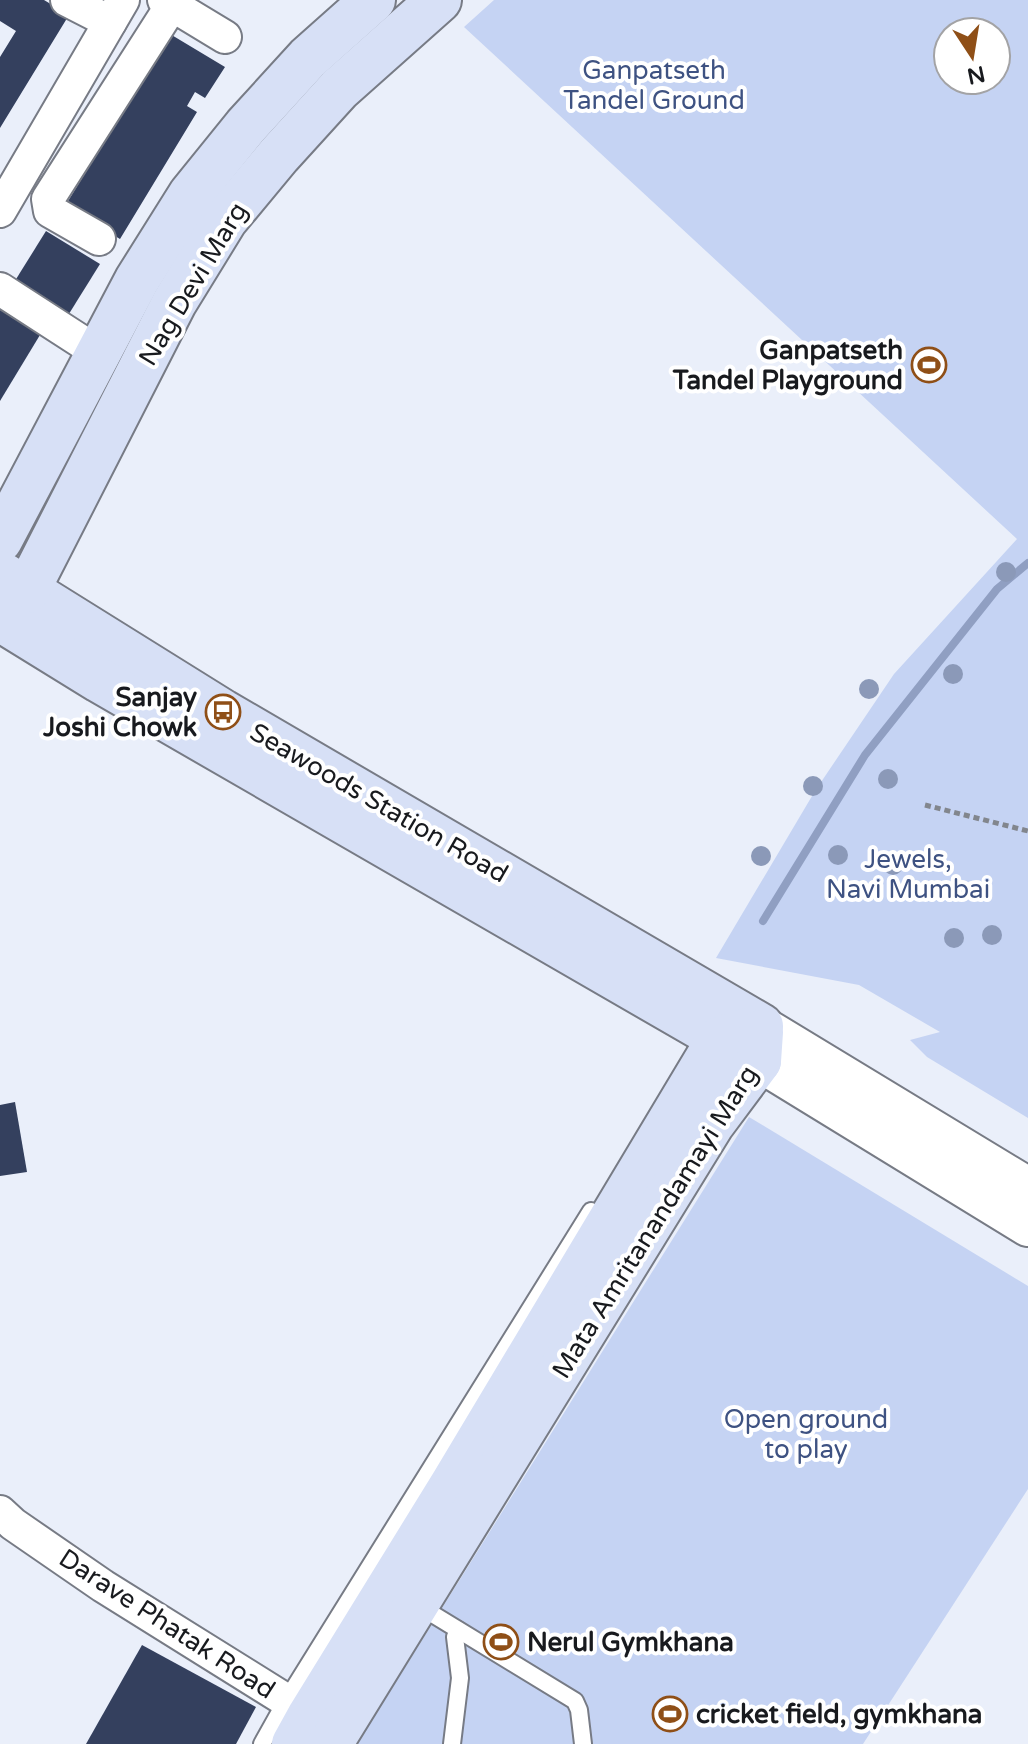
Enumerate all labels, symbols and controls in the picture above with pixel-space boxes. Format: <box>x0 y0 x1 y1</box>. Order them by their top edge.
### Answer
north arrow <box>932 16 1012 96</box>
park label: Ganpatseth Tandel Ground <box>563 55 745 116</box>
text: N <box>965 60 987 89</box>
street label: Nag Devi Marg <box>132 197 254 371</box>
place label: Ganpatseth Tandel Playground <box>672 335 903 396</box>
sports icon: Ganpatseth Tandel Playground <box>910 346 948 384</box>
place label: Sanjay Joshi Chowk <box>42 682 197 743</box>
bus stop icon: Sanjay Joshi Chowk <box>204 693 242 731</box>
street label: Seawoods Station Road <box>245 716 513 890</box>
park label: Jewels, Navi Mumbai <box>826 844 990 905</box>
street label: Mata Amritanandamayi Marg <box>546 1060 764 1384</box>
park label: Open ground to play <box>724 1404 888 1465</box>
street label: Darave Phatak Road <box>53 1542 281 1706</box>
sports icon: Nerul Gymkhana <box>482 1623 520 1661</box>
place label: Nerul Gymkhana <box>527 1627 734 1658</box>
sports icon: cricket field, gymkhana <box>651 1695 689 1733</box>
place label: cricket field, gymkhana <box>696 1699 982 1730</box>

